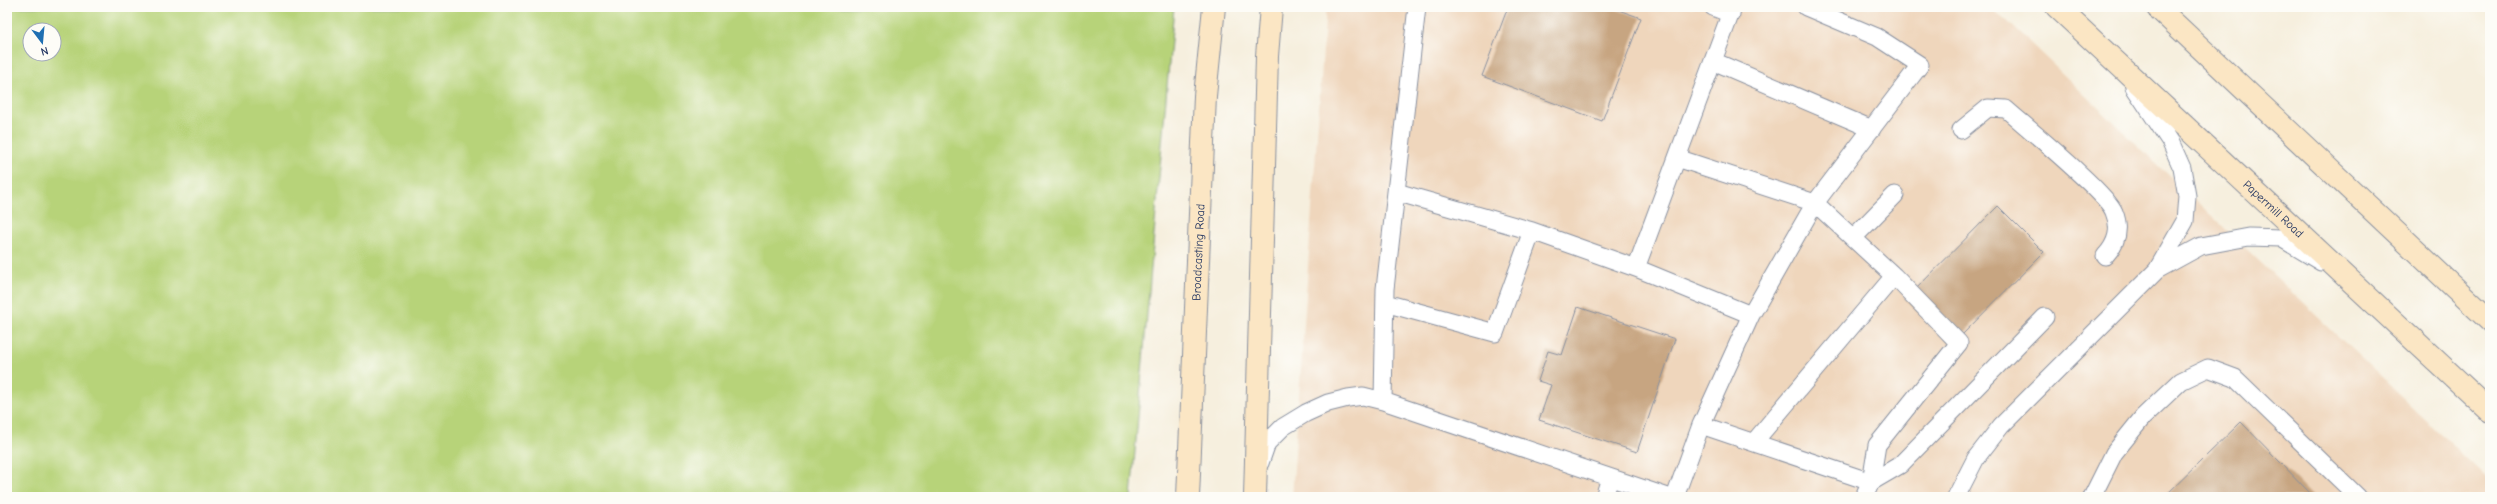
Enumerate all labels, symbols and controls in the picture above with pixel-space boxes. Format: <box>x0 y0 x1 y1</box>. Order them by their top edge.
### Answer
north arrow <box>22 22 62 62</box>
text: N <box>39 44 50 58</box>
street label: Papermill Road <box>2240 177 2307 240</box>
street label: Broadcasting Road <box>1189 203 1207 301</box>

